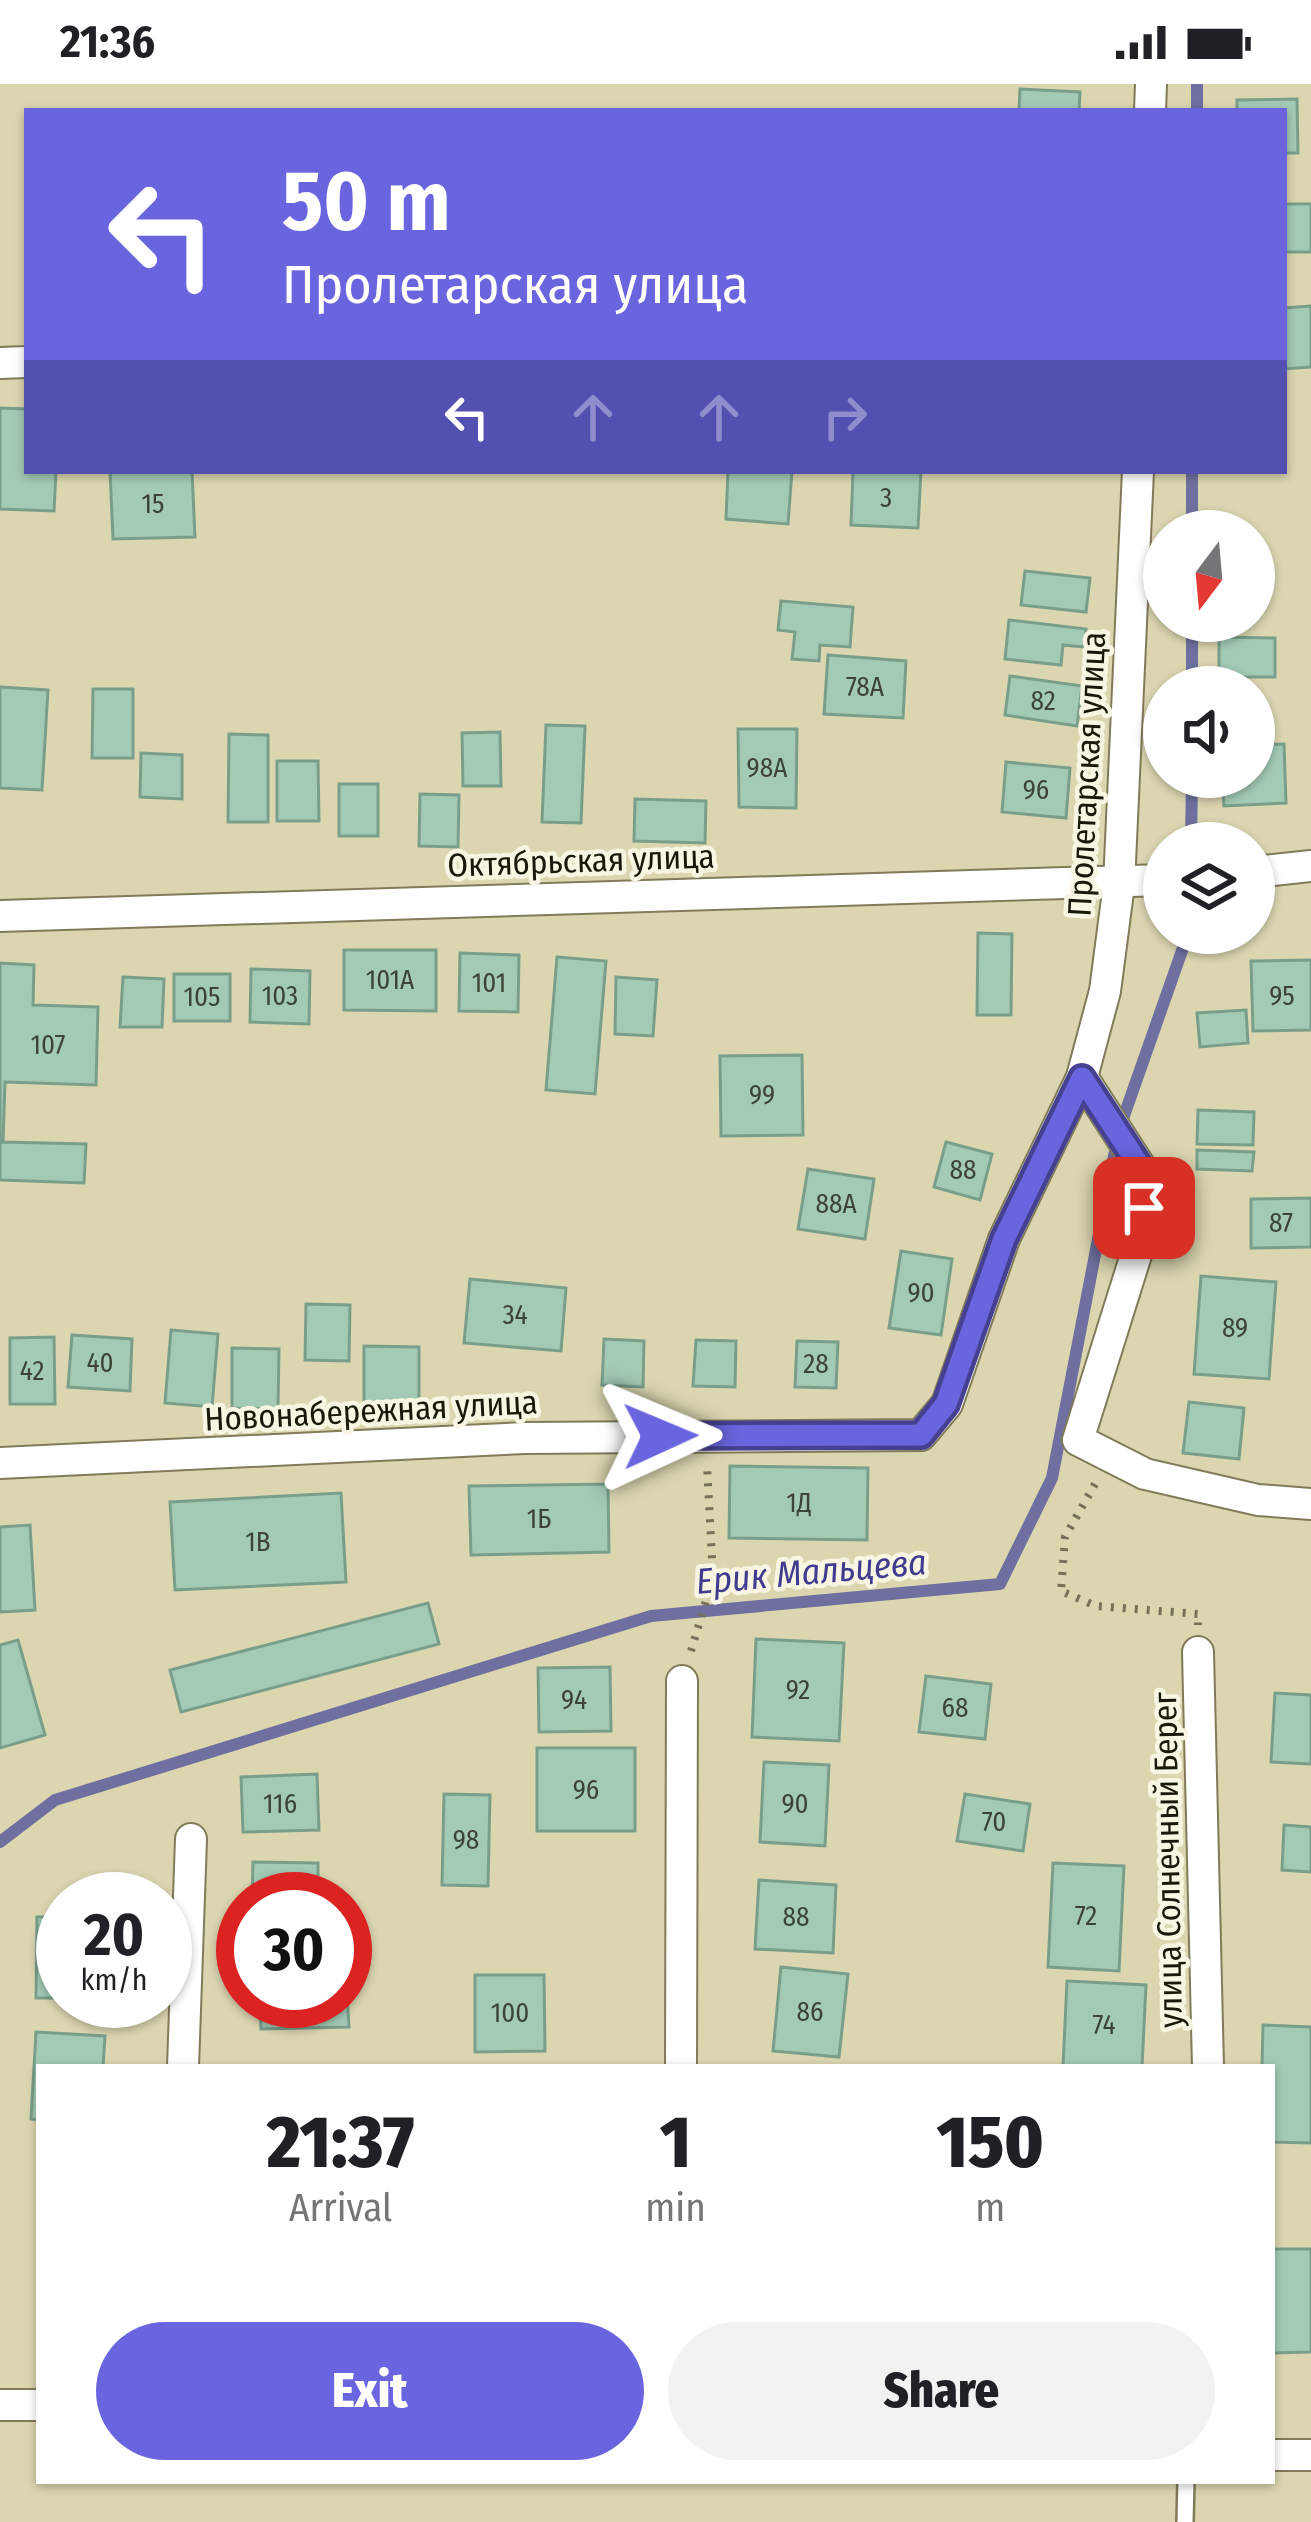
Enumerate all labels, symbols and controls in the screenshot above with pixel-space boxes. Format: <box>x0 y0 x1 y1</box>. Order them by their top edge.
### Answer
text: 21:36 <box>60 15 155 69</box>
text: 50 m <box>282 151 451 252</box>
icon: left <box>84 156 240 312</box>
text: Пролетарская улица <box>282 253 748 317</box>
icon: left <box>434 384 500 450</box>
icon: ahead <box>560 384 626 450</box>
icon: ahead <box>686 384 752 450</box>
icon: right <box>812 384 878 450</box>
house number: 3 <box>880 482 892 514</box>
house number: 15 <box>142 488 164 520</box>
north arrow <box>1143 510 1275 642</box>
map controls <box>1143 510 1275 954</box>
street label: Пролетарская улица <box>1060 631 1114 917</box>
button: sound <box>1143 666 1275 798</box>
house number: 78А <box>846 671 885 703</box>
house number: 82 <box>1030 685 1056 717</box>
house number: 98А <box>747 752 788 784</box>
house number: 96 <box>1023 774 1049 806</box>
button: layers <box>1143 822 1275 954</box>
street label: Октябрьская улица <box>447 836 715 886</box>
house number: 101А <box>366 964 415 996</box>
house number: 101 <box>472 967 506 999</box>
house number: 103 <box>262 980 298 1012</box>
house number: 95 <box>1269 980 1295 1012</box>
house number: 105 <box>184 981 221 1013</box>
house number: 107 <box>30 1029 66 1061</box>
house number: 99 <box>749 1079 775 1111</box>
house number: 88 <box>950 1154 977 1186</box>
pin <box>1093 1157 1195 1259</box>
icon: arrive <box>1111 1175 1177 1241</box>
house number: 88А <box>815 1188 857 1220</box>
house number: 87 <box>1269 1207 1293 1239</box>
house number: 90 <box>907 1277 935 1309</box>
house number: 34 <box>502 1299 528 1331</box>
house number: 89 <box>1222 1312 1248 1344</box>
house number: 40 <box>86 1347 114 1379</box>
house number: 28 <box>803 1348 829 1380</box>
house number: 42 <box>20 1355 44 1387</box>
position arrow <box>597 1373 723 1499</box>
street label: Новонабережная улица <box>203 1382 539 1440</box>
house number: 1Д <box>786 1487 812 1519</box>
house number: 1Б <box>527 1503 551 1535</box>
house number: 1В <box>245 1526 271 1558</box>
water label: Ерик Мальцева <box>694 1540 928 1604</box>
house number: 92 <box>786 1674 810 1706</box>
house number: 94 <box>561 1684 587 1716</box>
street label: улица Солнечный Берег <box>1145 1691 1191 2028</box>
house number: 68 <box>942 1692 968 1724</box>
house number: 96 <box>573 1774 599 1806</box>
house number: 116 <box>263 1788 297 1820</box>
house number: 90 <box>781 1788 809 1820</box>
house number: 70 <box>982 1806 1006 1838</box>
house number: 98 <box>453 1824 479 1856</box>
speed limit sign: 30 <box>216 1872 372 2028</box>
text: 20 <box>84 1899 144 1971</box>
house number: 72 <box>1075 1900 1097 1932</box>
house number: 88 <box>783 1901 810 1933</box>
text: km/h <box>81 1962 147 1998</box>
house number: 86 <box>797 1996 823 2028</box>
house number: 100 <box>491 1997 529 2029</box>
house number: 74 <box>1092 2009 1116 2041</box>
text: 21:37 <box>267 2100 414 2186</box>
text: 1 <box>660 2100 691 2186</box>
text: 150 <box>937 2100 1044 2186</box>
text: Arrival <box>289 2185 392 2231</box>
text: min <box>645 2185 706 2231</box>
text: m <box>975 2185 1005 2231</box>
button: Exit <box>96 2322 644 2460</box>
button: Share <box>668 2322 1215 2460</box>

